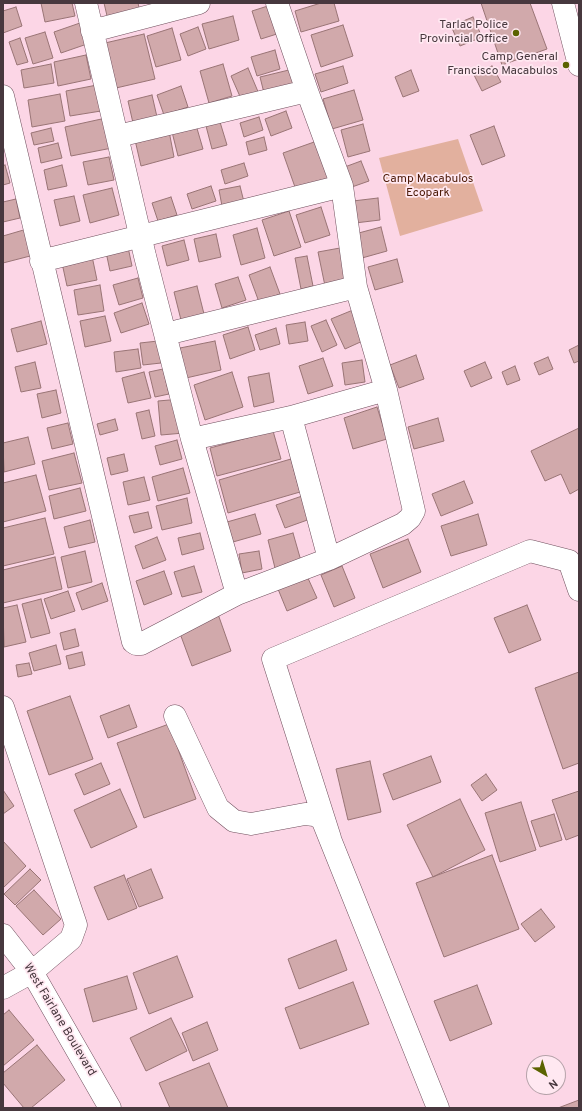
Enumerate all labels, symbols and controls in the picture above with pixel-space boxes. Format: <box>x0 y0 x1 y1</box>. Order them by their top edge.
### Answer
place label: Tarlac Police Provincial Office <box>420 19 508 47</box>
marker: Tarlac Police Provincial Office <box>511 28 521 38</box>
place label: Camp General Francisco Macabulos <box>447 51 558 79</box>
marker: Camp General Francisco Macabulos <box>561 60 571 70</box>
park label: Camp Macabulos Ecopark <box>383 173 473 201</box>
street label: West Fairlane Boulevard <box>20 961 98 1079</box>
north arrow <box>526 1055 566 1095</box>
text: N <box>545 1076 560 1092</box>

